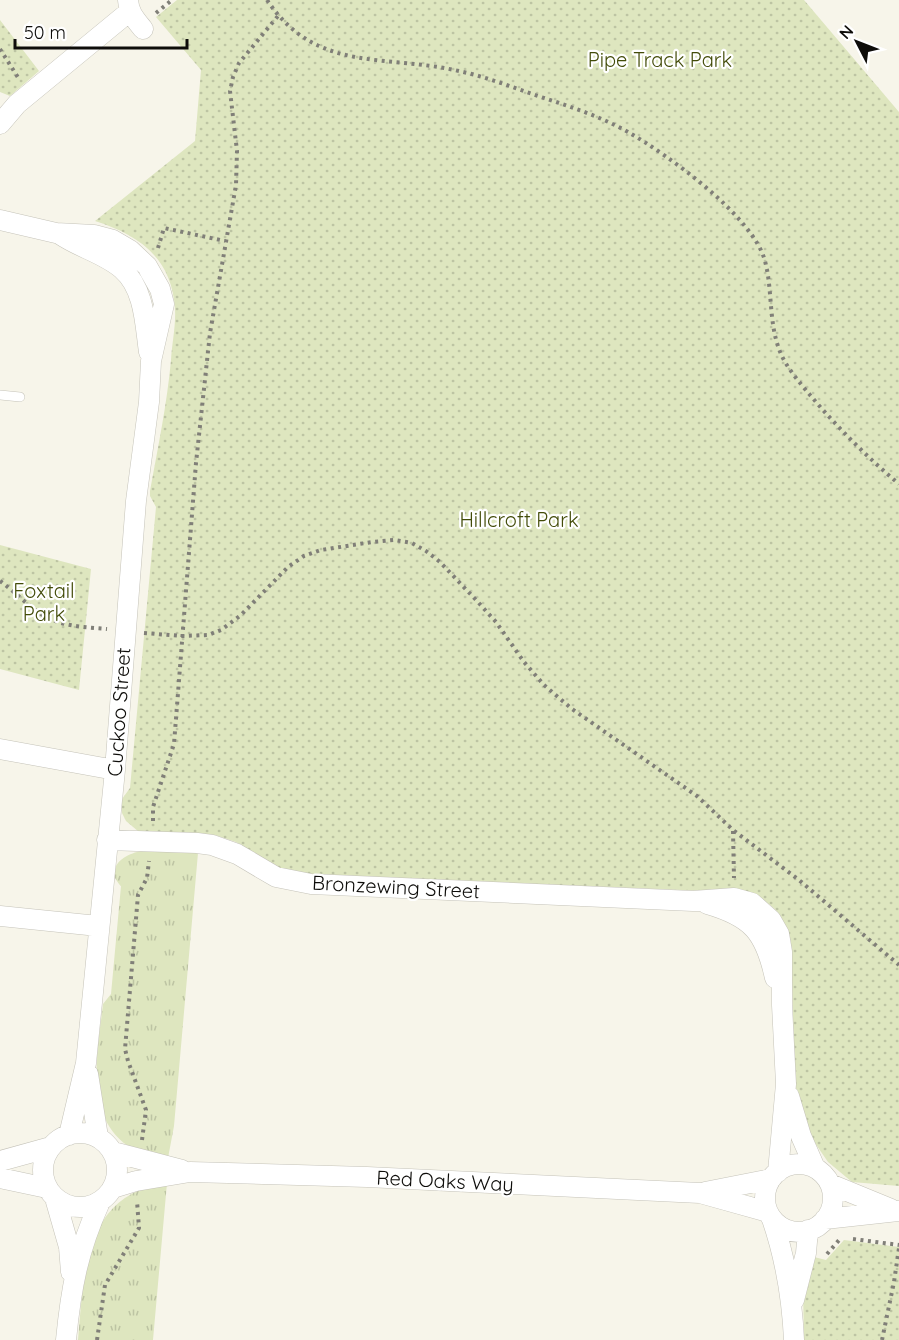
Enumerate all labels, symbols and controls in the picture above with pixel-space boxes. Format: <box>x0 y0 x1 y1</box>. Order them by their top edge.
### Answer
scale bar <box>15 12 188 50</box>
north arrow <box>827 12 887 72</box>
text: 50 m <box>24 21 66 44</box>
text: N <box>834 21 857 43</box>
park label: Pipe Track Park <box>588 47 732 72</box>
park label: Hillcroft Park <box>459 507 579 532</box>
park label: Foxtail Park <box>13 578 75 626</box>
street label: Cuckoo Street <box>102 646 135 777</box>
street label: Bronzewing Street <box>311 870 481 903</box>
street label: Red Oaks Way <box>376 1164 514 1197</box>

